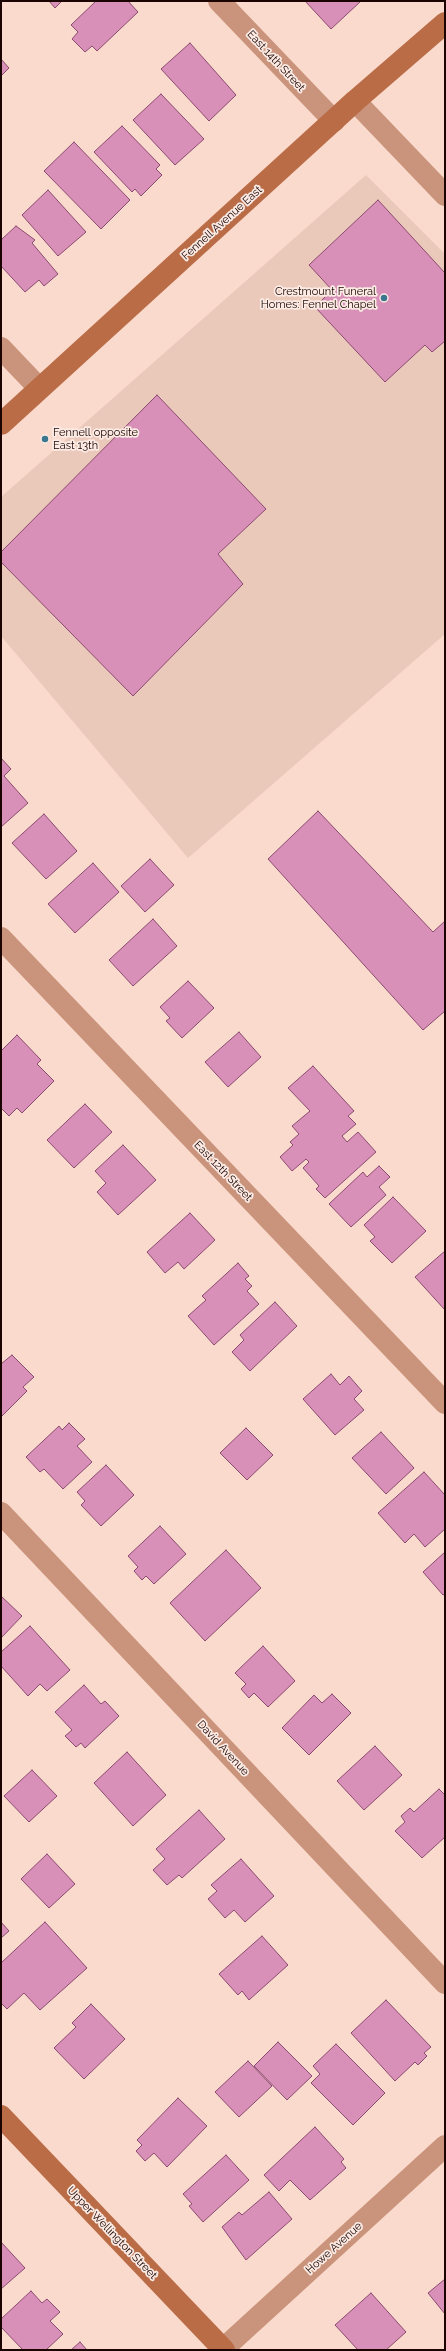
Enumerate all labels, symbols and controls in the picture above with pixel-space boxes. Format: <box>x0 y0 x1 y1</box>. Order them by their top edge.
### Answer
street label: East 14th Street <box>244 28 308 94</box>
street label: Fennell Avenue East <box>179 183 265 263</box>
place label: Crestmount Funeral Homes: Fennel Chapel <box>261 285 376 311</box>
marker: Crestmount Funeral Homes: Fennel Chapel <box>379 293 389 303</box>
place label: Fennell opposite East 13th <box>53 426 138 452</box>
marker: Fennell opposite East 13th <box>40 434 50 444</box>
street label: East 12th Street <box>191 1138 255 1204</box>
street label: David Avenue <box>194 1718 252 1778</box>
street label: Upper Wellington Street <box>64 2184 160 2282</box>
street label: Howe Avenue <box>303 2219 365 2277</box>

